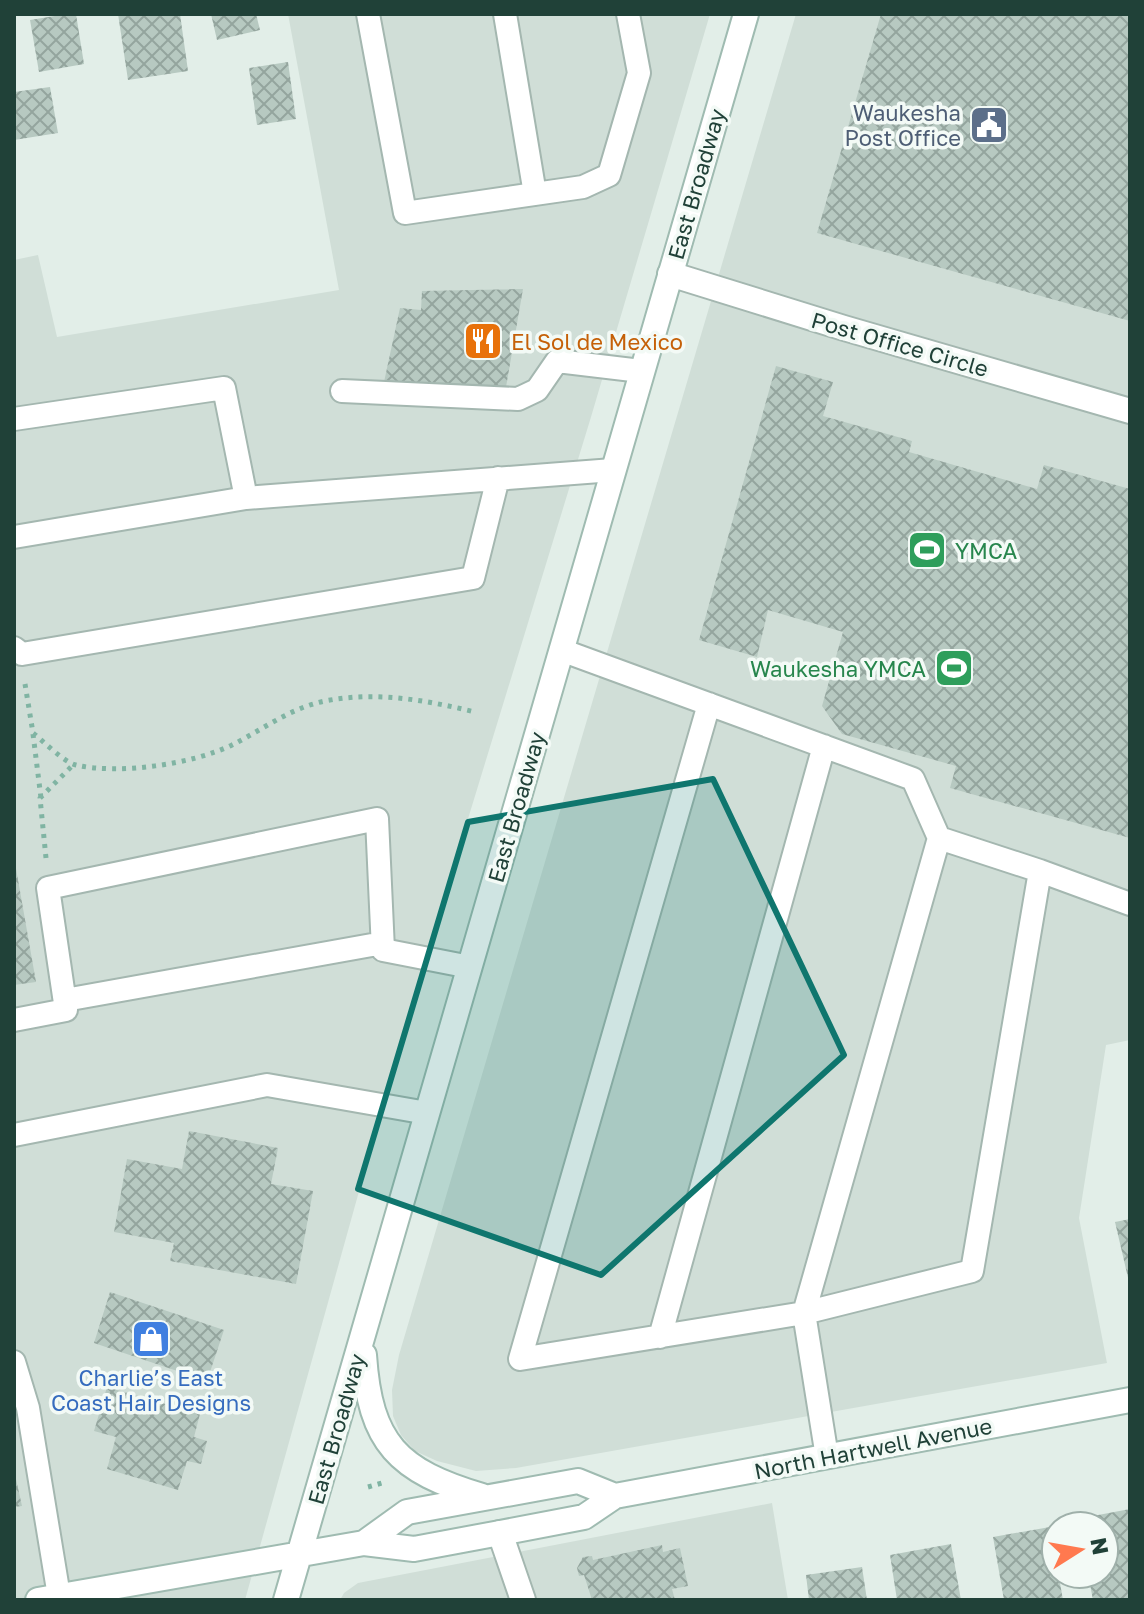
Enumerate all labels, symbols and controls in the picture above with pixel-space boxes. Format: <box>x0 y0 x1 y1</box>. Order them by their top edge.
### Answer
place label: Waukesha Post Office <box>844 99 961 151</box>
public building icon: Waukesha Post Office <box>968 104 1010 146</box>
street label: East Broadway <box>662 106 730 262</box>
street label: Post Office Circle <box>808 306 992 382</box>
restaurant icon: El Sol de Mexico <box>462 320 504 362</box>
place label: El Sol de Mexico <box>511 328 683 355</box>
sports icon: YMCA <box>906 529 948 571</box>
place label: YMCA <box>955 537 1018 564</box>
sports icon: Waukesha YMCA <box>933 647 975 689</box>
place label: Waukesha YMCA <box>750 655 926 682</box>
street label: East Broadway <box>482 729 550 885</box>
shop icon: Charlie’s East Coast Hair Designs <box>130 1318 172 1360</box>
street label: East Broadway <box>302 1351 370 1507</box>
place label: Charlie’s East Coast Hair Designs <box>51 1364 251 1416</box>
street label: North Hartwell Avenue <box>752 1412 994 1484</box>
north arrow <box>1040 1510 1120 1590</box>
text: N <box>1085 1535 1115 1557</box>

